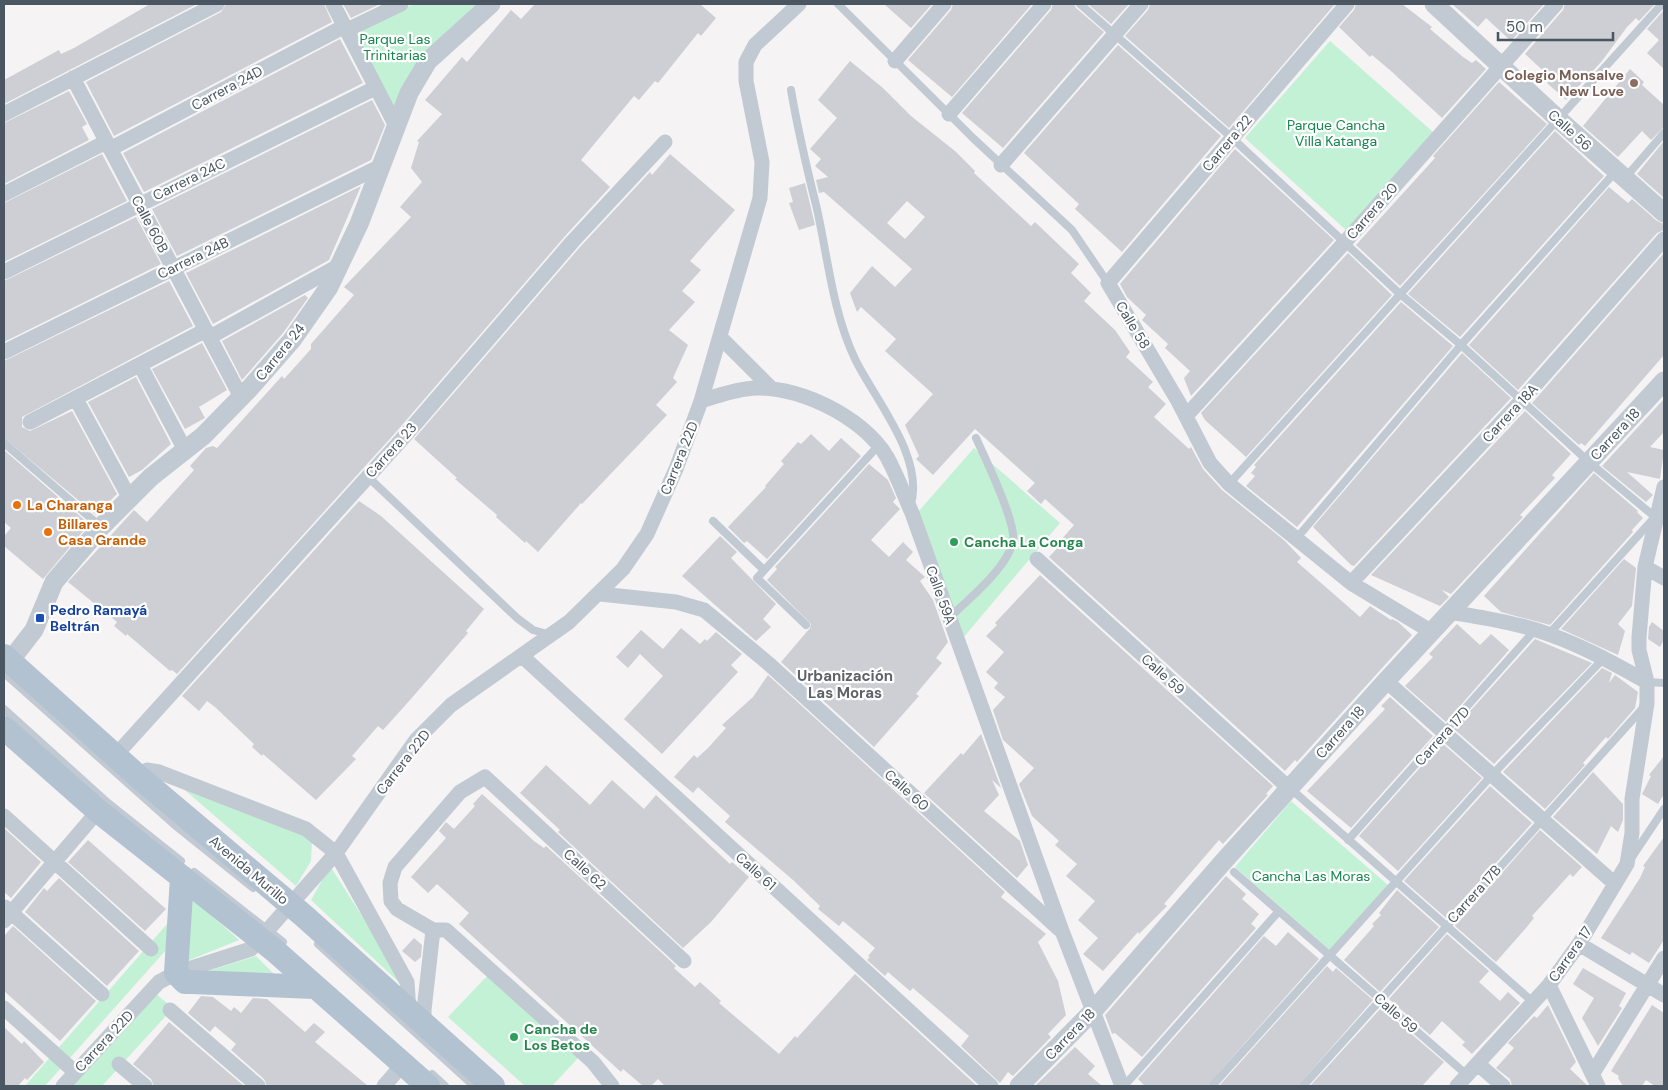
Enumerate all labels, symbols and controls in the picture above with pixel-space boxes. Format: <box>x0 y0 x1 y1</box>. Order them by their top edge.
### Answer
scale bar <box>1498 10 1613 42</box>
text: 50 m <box>1506 17 1543 37</box>
park label: Parque Las Trinitarias <box>360 30 430 64</box>
street label: Carrera 24D <box>188 62 266 114</box>
place label: Colegio Monsalve New Love <box>1504 66 1624 100</box>
marker: Colegio Monsalve New Love <box>1628 77 1640 89</box>
street label: Calle 56 <box>1544 106 1596 154</box>
street label: Carrera 22 <box>1198 111 1256 175</box>
park label: Parque Cancha Villa Katanga <box>1287 116 1385 150</box>
street label: Carrera 24C <box>150 154 228 204</box>
street label: Carrera 20 <box>1342 179 1402 243</box>
street label: Calle 60B <box>127 192 173 256</box>
street label: Carrera 24B <box>154 233 232 283</box>
street label: Calle 58 <box>1112 298 1154 352</box>
street label: Carrera 24 <box>251 319 309 384</box>
street label: Carrera 18A <box>1478 380 1542 446</box>
street label: Carrera 18 <box>1586 404 1644 464</box>
street label: Carrera 22D <box>656 418 702 498</box>
street label: Carrera 23 <box>361 419 421 481</box>
place label: La Charanga <box>27 496 113 514</box>
marker: La Charanga <box>11 499 23 511</box>
place label: Billares Casa Grande <box>58 515 147 549</box>
marker: Billares Casa Grande <box>42 526 54 538</box>
place label: Cancha La Conga <box>964 533 1083 551</box>
marker: Cancha La Conga <box>948 536 960 548</box>
street label: Calle 59A <box>922 563 960 627</box>
place label: Pedro Ramayá Beltrán <box>50 601 147 635</box>
marker: Pedro Ramayá Beltrán <box>34 612 46 624</box>
street label: Calle 59 <box>1137 650 1189 698</box>
district label: Urbanización Las Moras <box>797 666 893 703</box>
street label: Carrera 18 <box>1312 702 1368 762</box>
street label: Carrera 17D <box>1411 703 1473 769</box>
street label: Carrera 22D <box>372 726 434 798</box>
street label: Calle 60 <box>881 765 933 815</box>
street label: Avenida Murillo <box>206 832 292 908</box>
street label: Calle 62 <box>560 845 610 893</box>
street label: Calle 61 <box>732 848 780 894</box>
street label: Carrera 17B <box>1443 861 1505 927</box>
park label: Cancha Las Moras <box>1252 867 1370 885</box>
street label: Carrera 17 <box>1544 923 1596 985</box>
street label: Calle 59 <box>1370 989 1422 1037</box>
street label: Carrera 18 <box>1041 1004 1099 1064</box>
street label: Carrera 22D <box>71 1006 137 1076</box>
place label: Cancha de Los Betos <box>524 1020 597 1054</box>
marker: Cancha de Los Betos <box>508 1031 520 1043</box>

